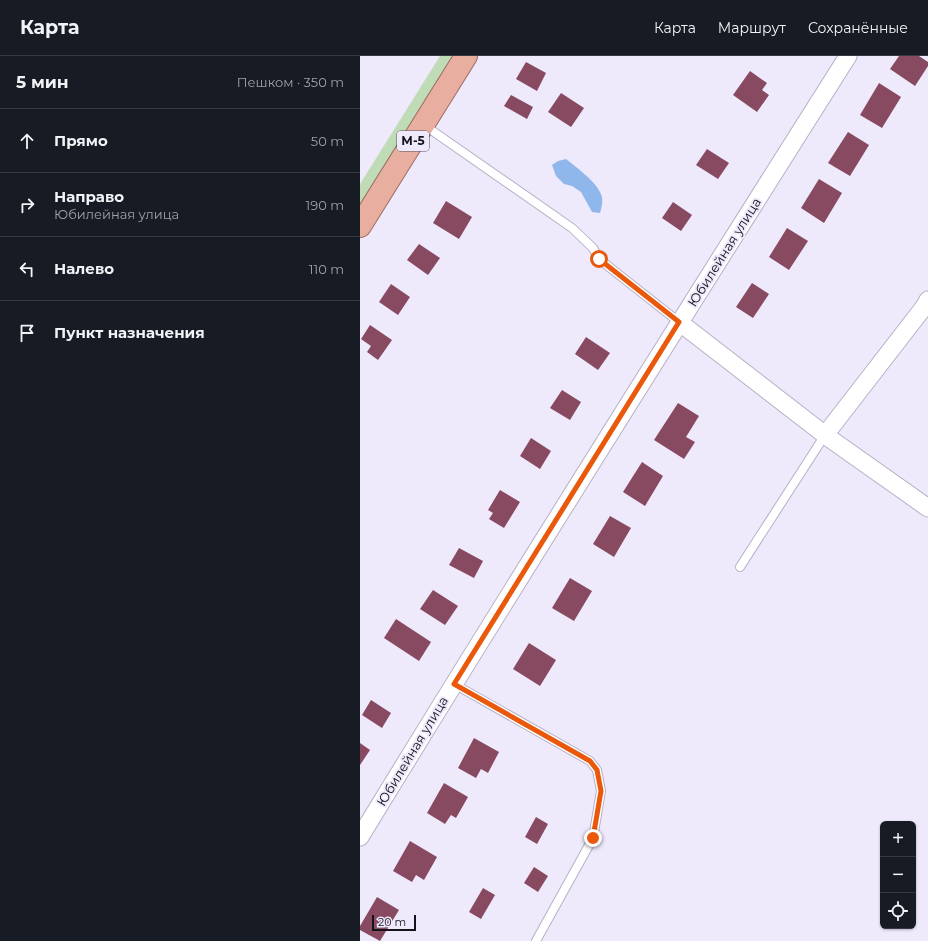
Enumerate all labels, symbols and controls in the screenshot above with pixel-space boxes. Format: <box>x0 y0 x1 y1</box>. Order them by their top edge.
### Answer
text: Карта <box>20 16 80 39</box>
text: Карта <box>654 19 696 37</box>
text: Маршрут <box>718 19 786 37</box>
text: Сохранённые <box>808 19 908 37</box>
text: 5 мин <box>16 72 69 92</box>
text: Пешком · 350 m <box>237 74 344 90</box>
icon: ahead <box>16 130 38 152</box>
text: Прямо <box>54 131 108 150</box>
road number: М-5 <box>397 131 429 151</box>
text: 50 m <box>311 133 344 149</box>
text: Направо <box>54 187 124 206</box>
icon: right <box>16 194 38 216</box>
street label: Юбилейная улица <box>684 195 764 309</box>
text: 190 m <box>306 197 344 213</box>
text: Юбилейная улица <box>54 206 179 222</box>
route start <box>590 250 608 268</box>
icon: left <box>16 258 38 280</box>
text: Налево <box>54 259 114 278</box>
text: 110 m <box>309 261 344 277</box>
icon: arrive <box>16 322 38 344</box>
text: Пункт назначения <box>54 323 205 342</box>
street label: Юбилейная улица <box>373 693 451 809</box>
map controls <box>880 821 916 929</box>
button: + <box>880 821 916 857</box>
route end <box>584 829 602 847</box>
button: − <box>880 857 916 893</box>
button: locate <box>880 893 916 929</box>
scale bar <box>372 913 416 932</box>
text: 20 m <box>378 915 406 929</box>

